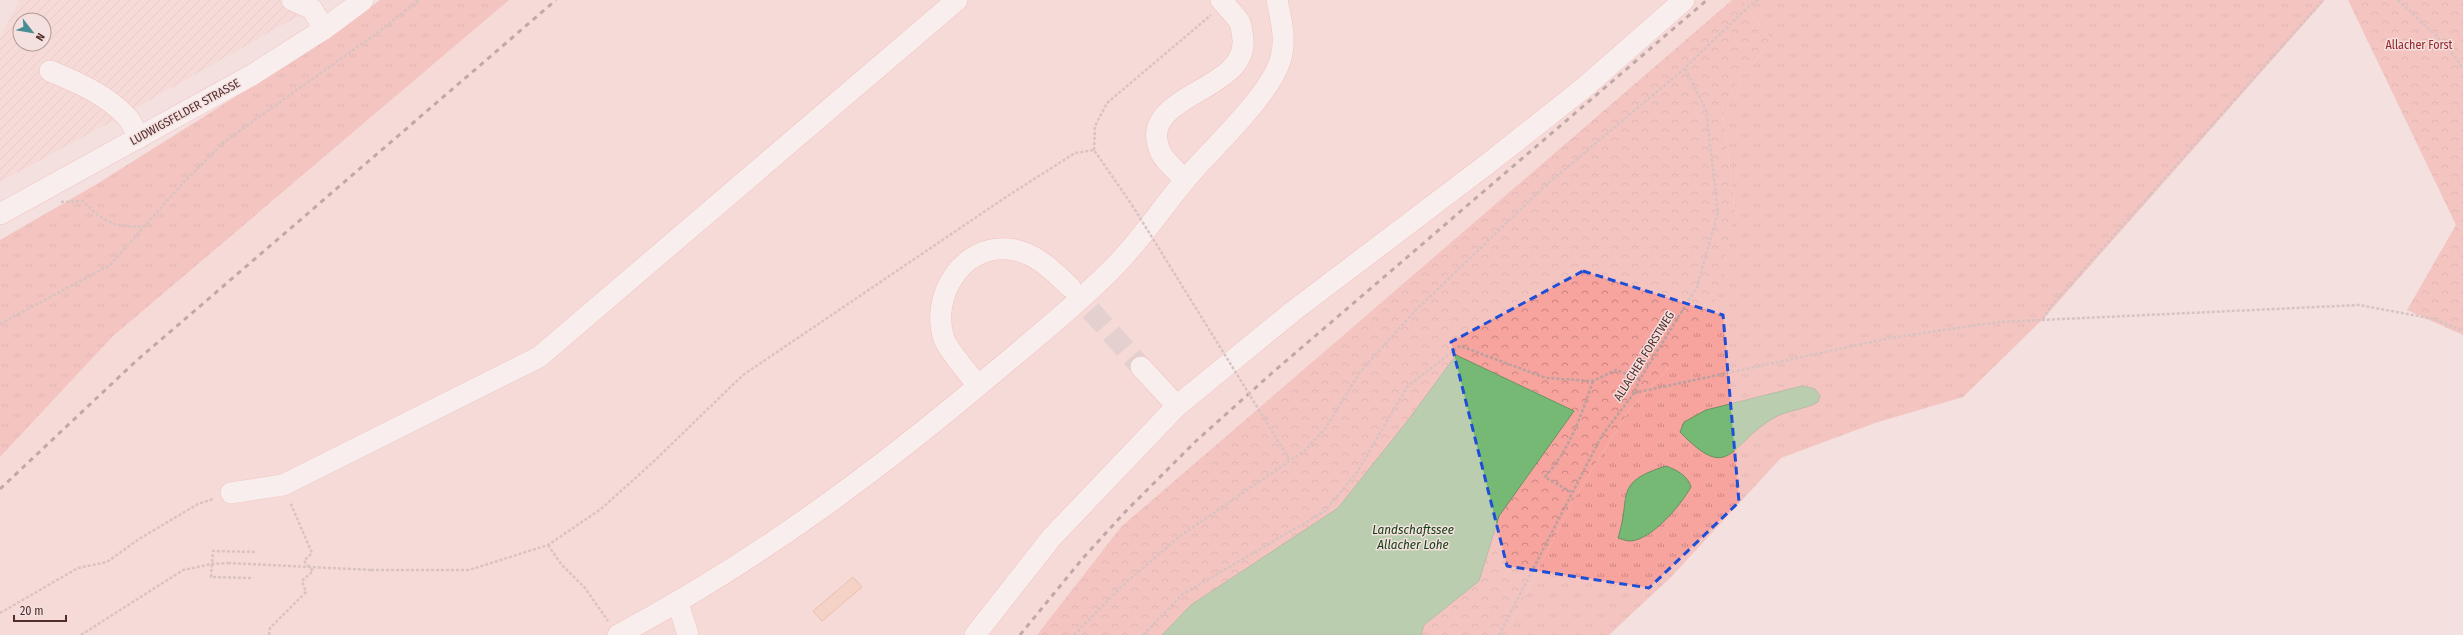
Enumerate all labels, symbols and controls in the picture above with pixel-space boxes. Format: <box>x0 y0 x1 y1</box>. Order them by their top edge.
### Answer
north arrow <box>12 12 52 52</box>
text: N <box>33 31 47 43</box>
park label: Allacher Forst <box>2385 38 2453 52</box>
street label: LUDWIGSFELDER STRASSE <box>128 76 243 148</box>
street label: ALLACHER FORSTWEG <box>1611 308 1677 403</box>
water label: Landschaftssee Allacher Lohe <box>1372 522 1454 552</box>
scale bar <box>14 597 66 623</box>
text: 20 m <box>20 604 44 618</box>

